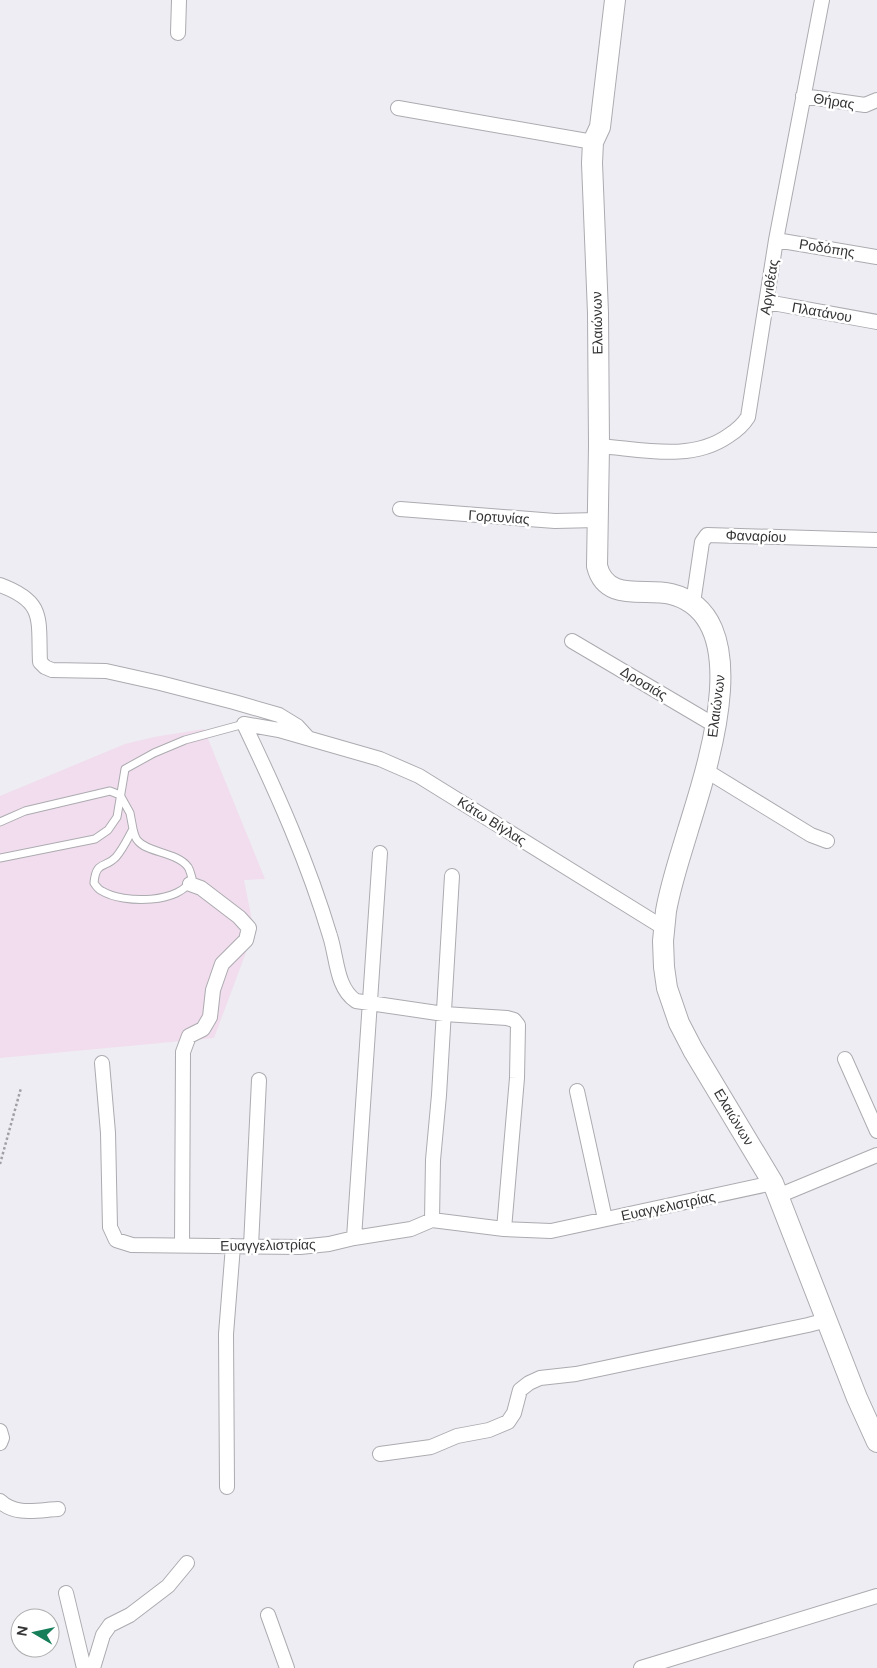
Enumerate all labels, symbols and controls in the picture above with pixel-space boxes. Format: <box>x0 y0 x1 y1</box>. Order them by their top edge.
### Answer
street label: Θήρας <box>812 89 856 113</box>
street label: Ροδόπης <box>798 235 856 261</box>
street label: Αργιθέας <box>756 258 782 316</box>
street label: Ελαιώνων <box>587 291 607 355</box>
street label: Πλατάνου <box>790 298 854 326</box>
street label: Γορτυνίας <box>468 506 531 528</box>
street label: Φαναρίου <box>725 526 787 546</box>
street label: Δροσιάς <box>617 662 671 704</box>
street label: Ελαιώνων <box>703 674 729 738</box>
street label: Κάτω Βίγλας <box>454 793 530 850</box>
street label: Ελαιώνων <box>710 1085 758 1149</box>
street label: Ευαγγελιστρίας <box>619 1187 717 1225</box>
street label: Ευαγγελιστρίας <box>220 1235 316 1255</box>
north arrow <box>10 1608 60 1658</box>
text: N <box>12 1625 32 1637</box>

